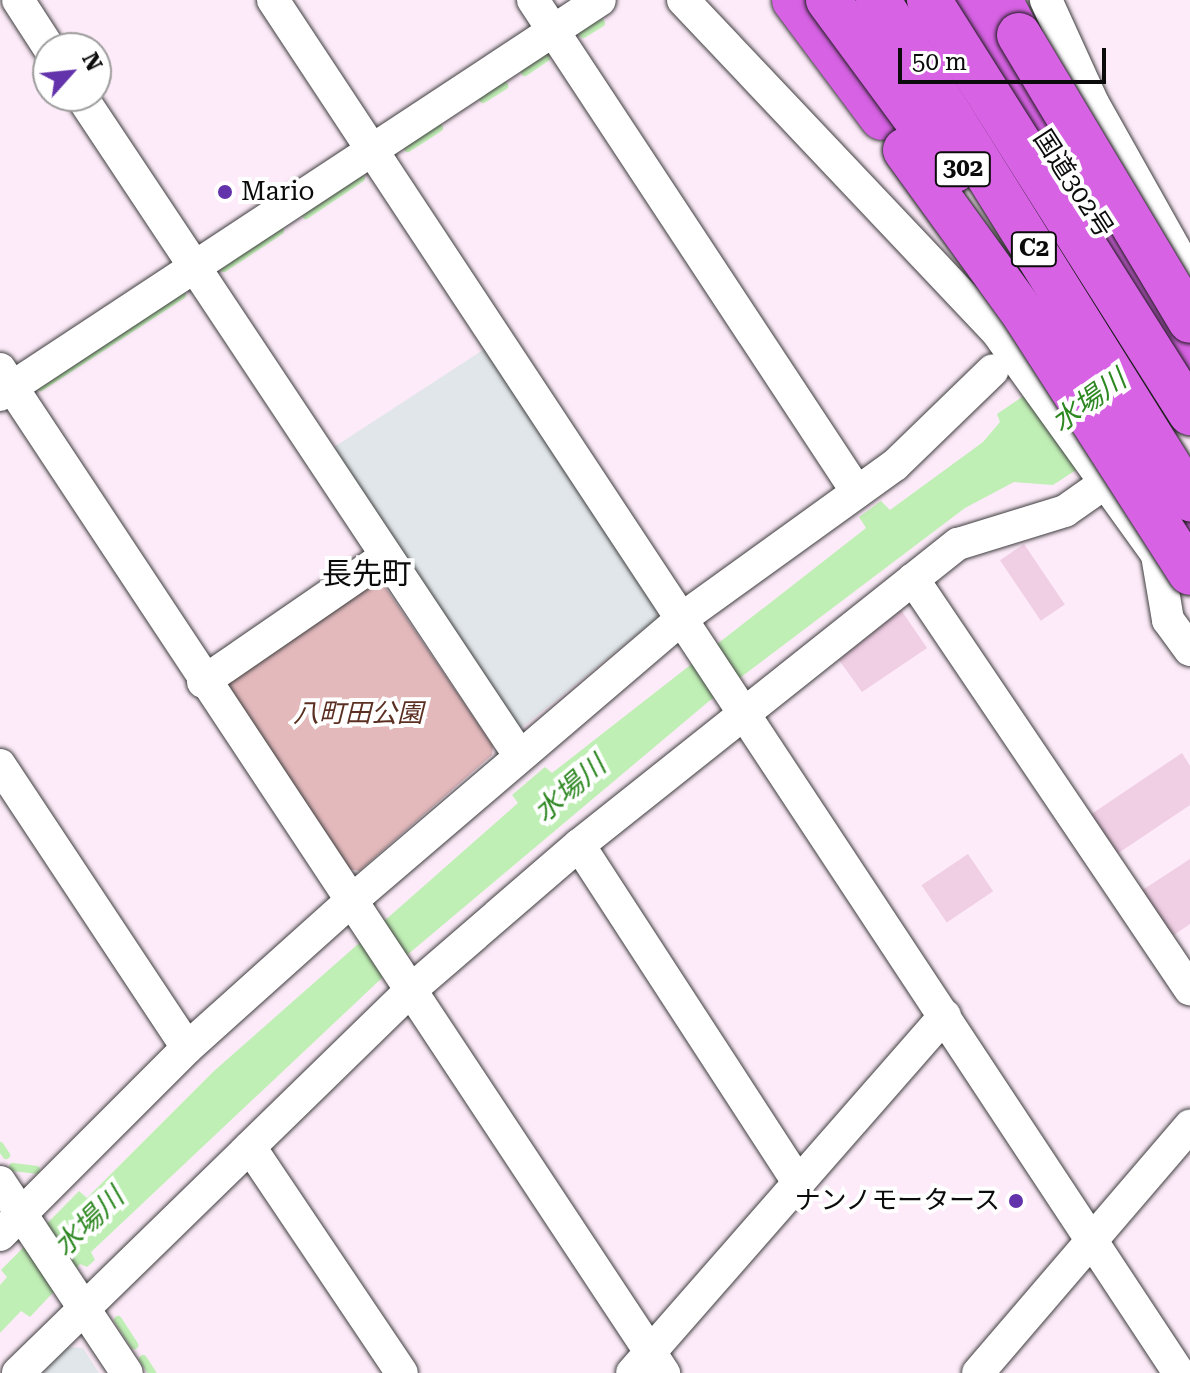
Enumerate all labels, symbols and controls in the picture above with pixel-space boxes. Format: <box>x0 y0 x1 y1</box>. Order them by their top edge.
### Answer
north arrow <box>32 32 112 112</box>
scale bar <box>902 32 1110 82</box>
text: 50 m <box>912 48 967 76</box>
text: N <box>77 49 107 75</box>
street label: 国道302号 <box>1027 124 1119 244</box>
road number: 302 <box>933 149 993 189</box>
place label: Mario <box>241 176 315 208</box>
marker: Mario <box>216 183 234 201</box>
road number: C2 <box>1010 229 1058 269</box>
water label: 水場川 <box>1045 363 1133 439</box>
district label: 長先町 <box>322 556 412 592</box>
park label: 八町田公園 <box>293 698 423 730</box>
water label: 水場川 <box>527 749 613 829</box>
water label: 水場川 <box>47 1181 131 1263</box>
place label: ナンノモータース <box>792 1185 1000 1217</box>
marker: ナンノモータース <box>1007 1192 1025 1210</box>

